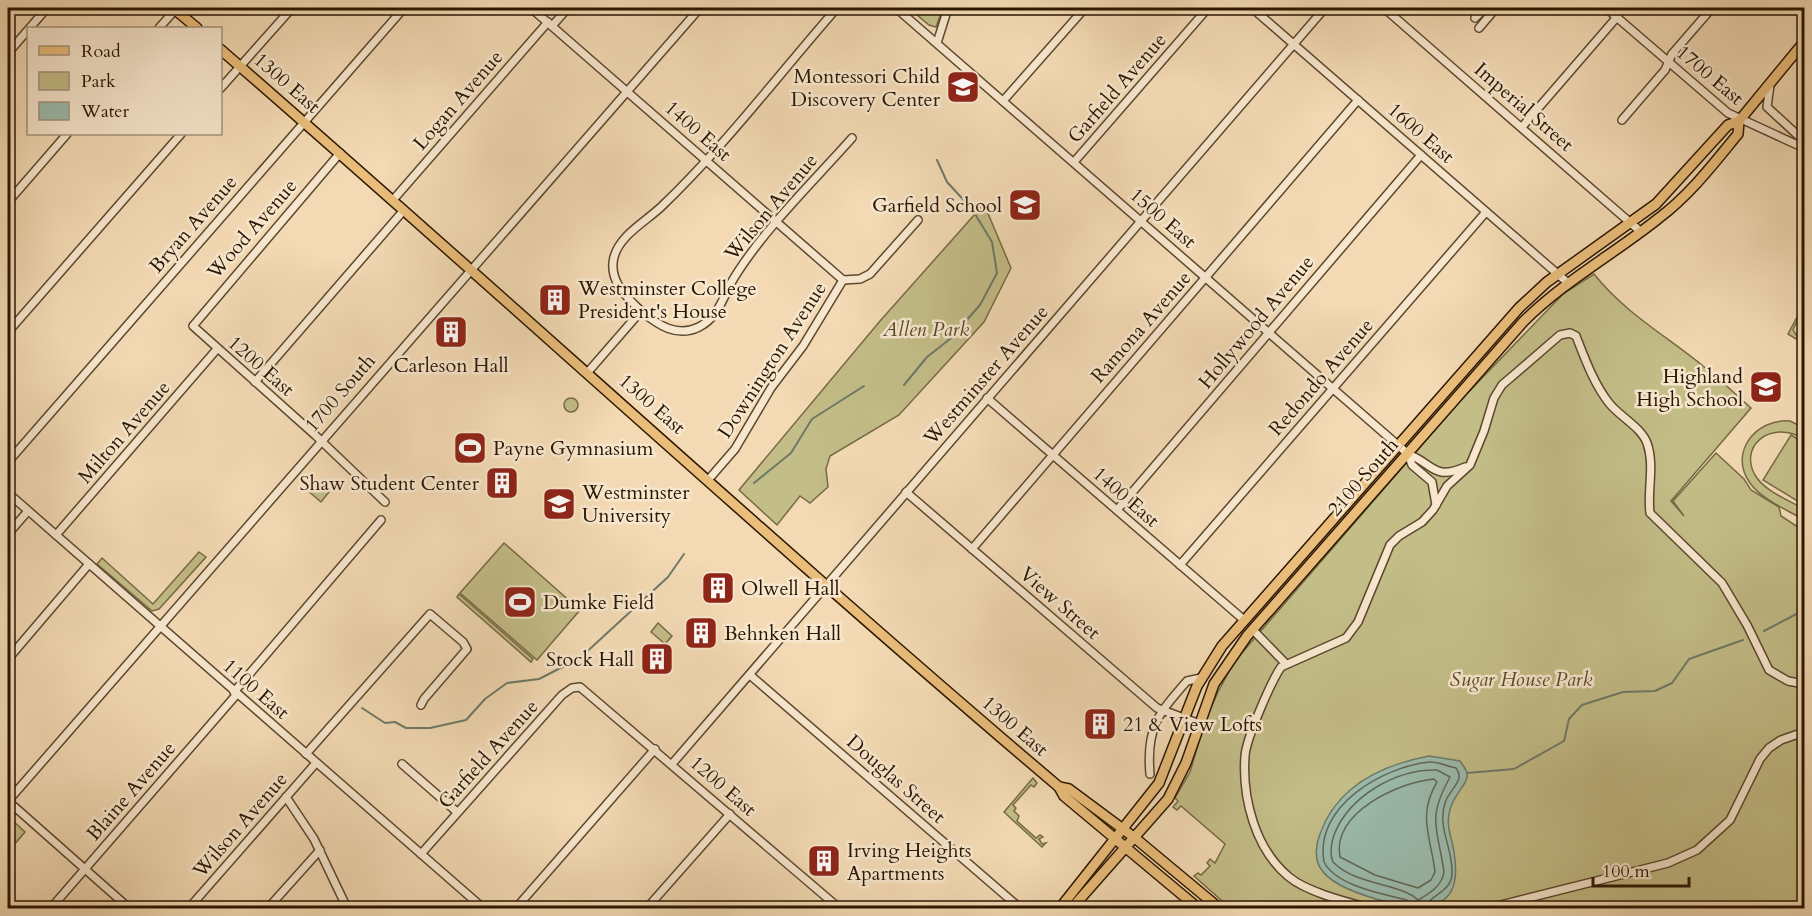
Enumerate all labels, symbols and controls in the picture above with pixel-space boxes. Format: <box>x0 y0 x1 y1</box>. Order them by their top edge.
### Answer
legend <box>27 27 222 135</box>
street label: Garfield Avenue <box>1062 27 1172 149</box>
text: Road <box>81 39 121 64</box>
street label: 1700 East <box>1671 39 1750 112</box>
street label: Logan Avenue <box>407 44 509 156</box>
street label: 1300 East <box>248 46 327 120</box>
street label: Imperial Street <box>1468 56 1580 158</box>
place label: Montessori Child Discovery Center <box>791 63 941 113</box>
text: Park <box>81 69 116 94</box>
school or university icon: Montessori Child Discovery Center <box>945 69 981 105</box>
street label: 1400 East <box>659 94 738 168</box>
street label: 1600 East <box>1382 96 1461 170</box>
text: Water <box>80 99 130 124</box>
street label: Wilson Avenue <box>718 148 824 267</box>
street label: Bryan Avenue <box>143 169 243 279</box>
street label: Wood Avenue <box>200 173 303 286</box>
street label: 1500 East <box>1124 181 1203 255</box>
school or university icon: Garfield School <box>1007 187 1043 223</box>
place label: Garfield School <box>872 192 1002 219</box>
street label: Hollywood Avenue <box>1192 249 1320 395</box>
street label: Ramona Avenue <box>1085 265 1197 389</box>
place label: Westminster College President's House <box>577 275 757 325</box>
street label: Downington Avenue <box>711 277 833 443</box>
building icon: Westminster College President's House <box>537 282 573 318</box>
street label: Westminster Avenue <box>917 299 1054 452</box>
street label: Redondo Avenue <box>1262 313 1380 441</box>
building icon: Carleson Hall <box>433 314 469 350</box>
park label: Allen Park <box>882 316 969 343</box>
street label: 1200 East <box>222 329 301 403</box>
street label: 1700 South <box>298 348 382 438</box>
place label: Carleson Hall <box>393 352 509 379</box>
place label: Highland High School <box>1636 363 1743 413</box>
street label: 1300 East <box>613 367 692 441</box>
school or university icon: Highland High School <box>1748 369 1784 405</box>
street label: Milton Avenue <box>72 375 176 489</box>
sports icon: Payne Gymnasium <box>452 430 488 466</box>
street label: 2100 South <box>1321 432 1405 522</box>
place label: Payne Gymnasium <box>493 435 653 462</box>
street label: 1400 East <box>1087 460 1166 534</box>
building icon: Shaw Student Center <box>484 465 520 501</box>
place label: Shaw Student Center <box>299 470 480 497</box>
place label: Westminster University <box>581 479 690 529</box>
school or university icon: Westminster University <box>541 486 577 522</box>
street label: View Street <box>1014 560 1107 646</box>
building icon: Olwell Hall <box>700 570 736 606</box>
place label: Olwell Hall <box>741 575 840 602</box>
sports icon: Dumke Field <box>502 584 538 620</box>
place label: Dumke Field <box>543 589 654 616</box>
building icon: Behnken Hall <box>683 615 719 651</box>
place label: Behnken Hall <box>724 620 841 647</box>
building icon: Stock Hall <box>639 641 675 677</box>
place label: Stock Hall <box>546 646 634 673</box>
street label: 1100 East <box>217 652 296 726</box>
park label: Sugar House Park <box>1450 666 1592 693</box>
street label: 1300 East <box>976 689 1055 763</box>
street label: Garfield Avenue <box>432 694 544 814</box>
building icon: 21 & View Lofts <box>1082 706 1118 742</box>
place label: 21 & View Lofts <box>1123 711 1262 738</box>
street label: Douglas Street <box>841 728 952 830</box>
street label: Blaine Avenue <box>80 735 182 847</box>
street label: 1200 East <box>684 749 763 823</box>
street label: Wilson Avenue <box>186 766 293 884</box>
place label: Irving Heights Apartments <box>847 837 971 887</box>
building icon: Irving Heights Apartments <box>806 843 842 879</box>
scale bar <box>1593 850 1689 888</box>
text: 100 m <box>1602 859 1650 884</box>

